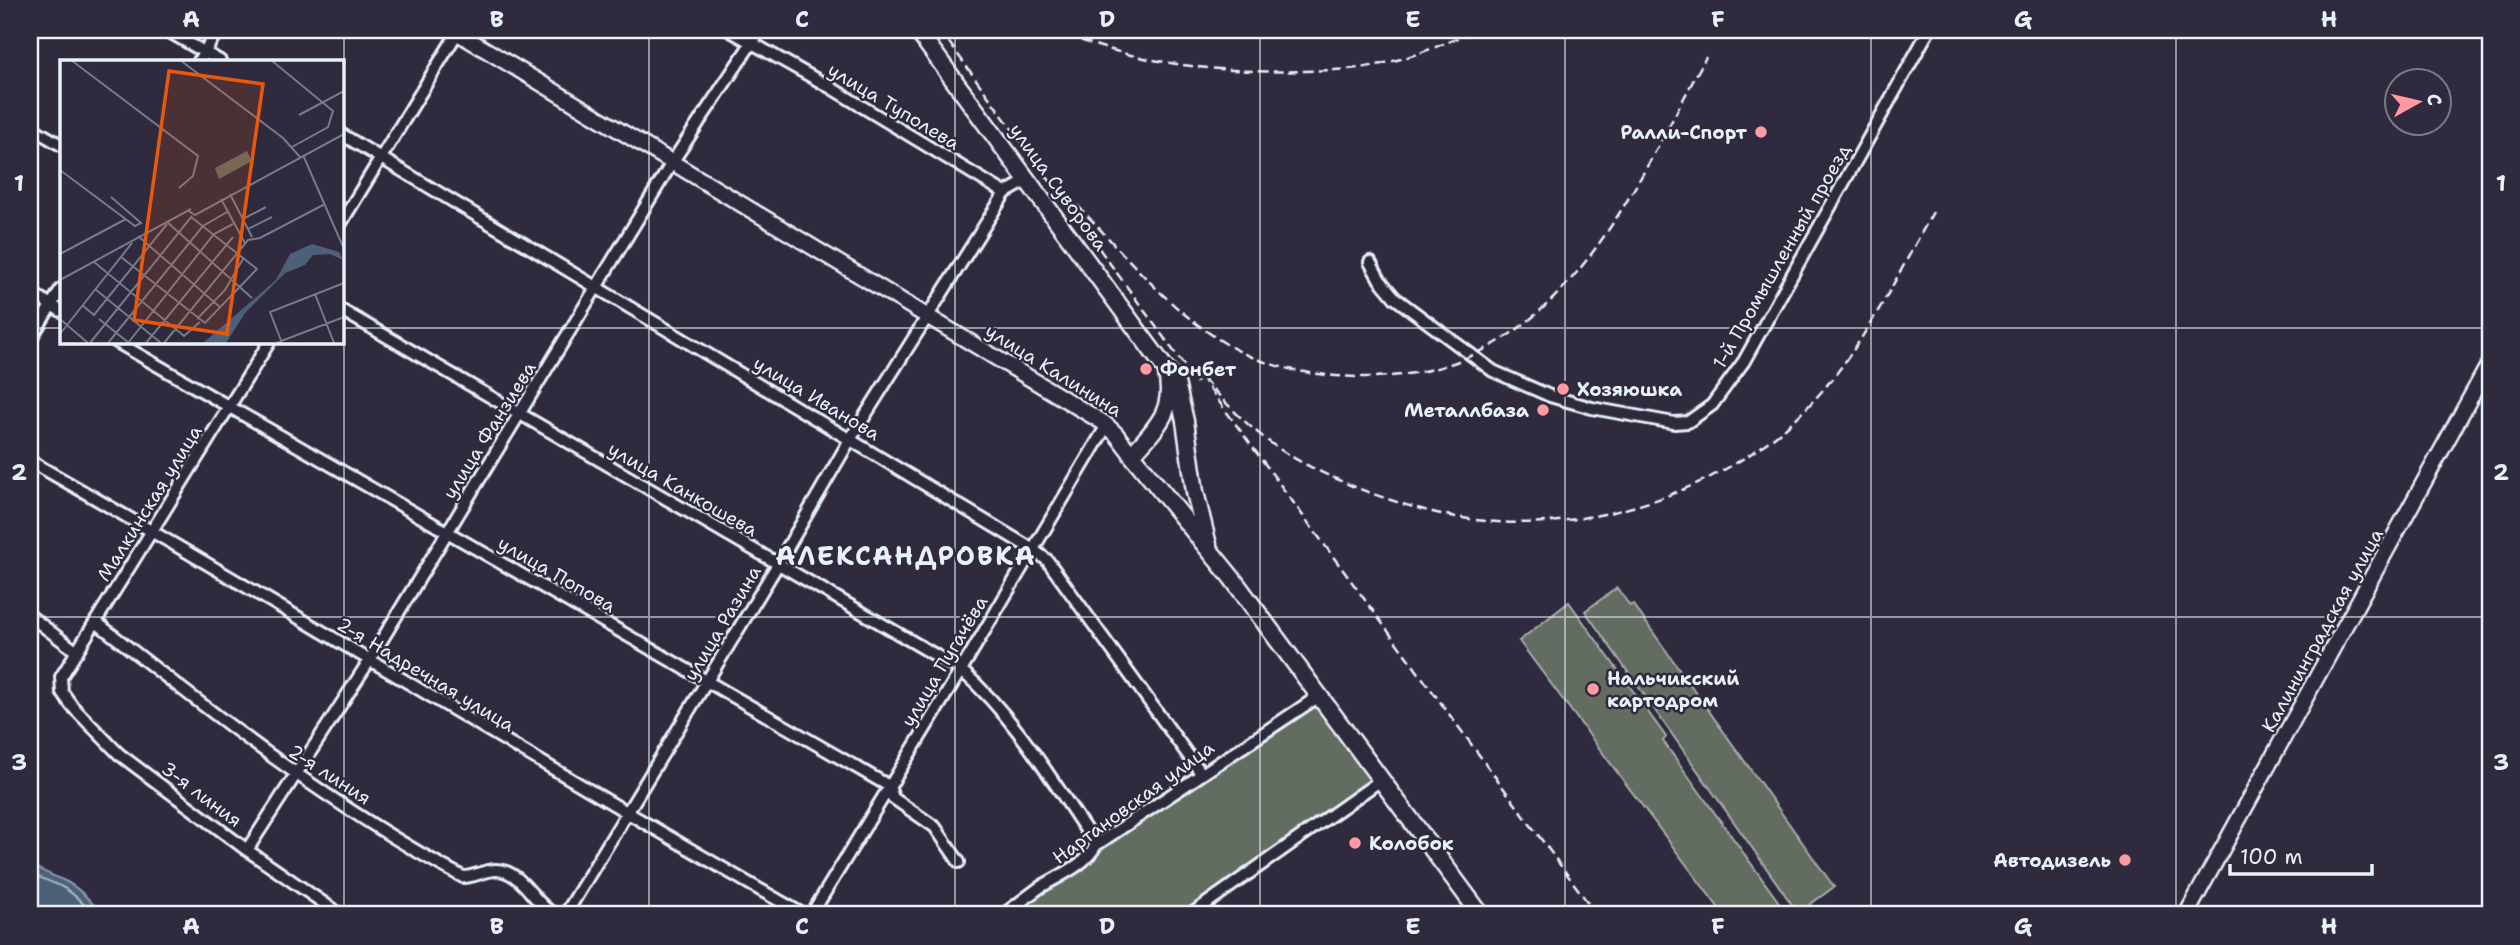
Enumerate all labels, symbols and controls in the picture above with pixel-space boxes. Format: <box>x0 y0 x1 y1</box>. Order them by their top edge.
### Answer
text: A <box>182 4 200 34</box>
text: B <box>490 4 504 34</box>
text: C <box>795 4 809 34</box>
text: D <box>1099 4 1115 34</box>
text: E <box>1405 4 1421 34</box>
text: F <box>1711 4 1725 34</box>
text: G <box>2014 4 2033 34</box>
text: H <box>2321 4 2337 34</box>
street label: улица Туполева <box>823 57 965 156</box>
inset map <box>60 60 343 343</box>
north arrow <box>2384 66 2454 136</box>
text: С <box>2421 92 2448 107</box>
street label: улица Суворова <box>1004 119 1113 256</box>
place label: Ралли-Спорт <box>1620 120 1748 145</box>
marker: Ралли-Спорт <box>1753 124 1769 140</box>
street label: 1-й Промышленный проезд <box>1707 139 1856 373</box>
text: 1 <box>14 168 24 198</box>
text: 1 <box>2496 168 2506 198</box>
street label: улица Калинина <box>981 318 1127 423</box>
street label: улица Иванова <box>749 351 885 446</box>
street label: улица Фанзиева <box>437 357 542 504</box>
place label: Фонбет <box>1160 357 1237 382</box>
marker: Фонбет <box>1138 361 1154 377</box>
place label: Хозяюшка <box>1577 377 1682 402</box>
marker: Хозяюшка <box>1555 381 1571 397</box>
place label: Металлбаза <box>1404 398 1529 423</box>
marker: Металлбаза <box>1535 402 1551 418</box>
street label: Малкинская улица <box>91 420 208 586</box>
street label: улица Канкошева <box>603 436 762 543</box>
text: 2 <box>11 457 27 487</box>
text: 2 <box>2493 457 2509 487</box>
street label: Калининградская улица <box>2256 524 2389 737</box>
street label: улица Попова <box>493 531 620 618</box>
district label: АЛЕКСАНДРОВКА <box>775 538 1037 573</box>
street label: улица Разина <box>678 561 767 686</box>
street label: улица Пугачёва <box>895 591 993 731</box>
street label: 2-я Надречная улица <box>332 611 519 737</box>
place label: Нальчикский картодром <box>1607 666 1740 713</box>
marker: Нальчикский картодром <box>1585 681 1601 697</box>
street label: Нартановская улица <box>1047 735 1219 870</box>
street label: 2-я линия <box>284 738 376 810</box>
text: 3 <box>11 747 27 777</box>
text: 3 <box>2493 747 2509 777</box>
street label: 3-я линия <box>156 756 247 833</box>
place label: Колобок <box>1369 831 1454 856</box>
scale bar <box>2230 833 2371 877</box>
marker: Колобок <box>1347 835 1363 851</box>
text: 100 m <box>2240 843 2303 871</box>
place label: Автодизель <box>1993 848 2111 873</box>
marker: Автодизель <box>2117 852 2133 868</box>
text: A <box>182 911 200 941</box>
text: B <box>490 911 504 941</box>
text: C <box>795 911 809 941</box>
text: D <box>1099 911 1115 941</box>
text: E <box>1405 911 1421 941</box>
text: F <box>1711 911 1725 941</box>
text: G <box>2014 911 2033 941</box>
text: H <box>2321 911 2337 941</box>

